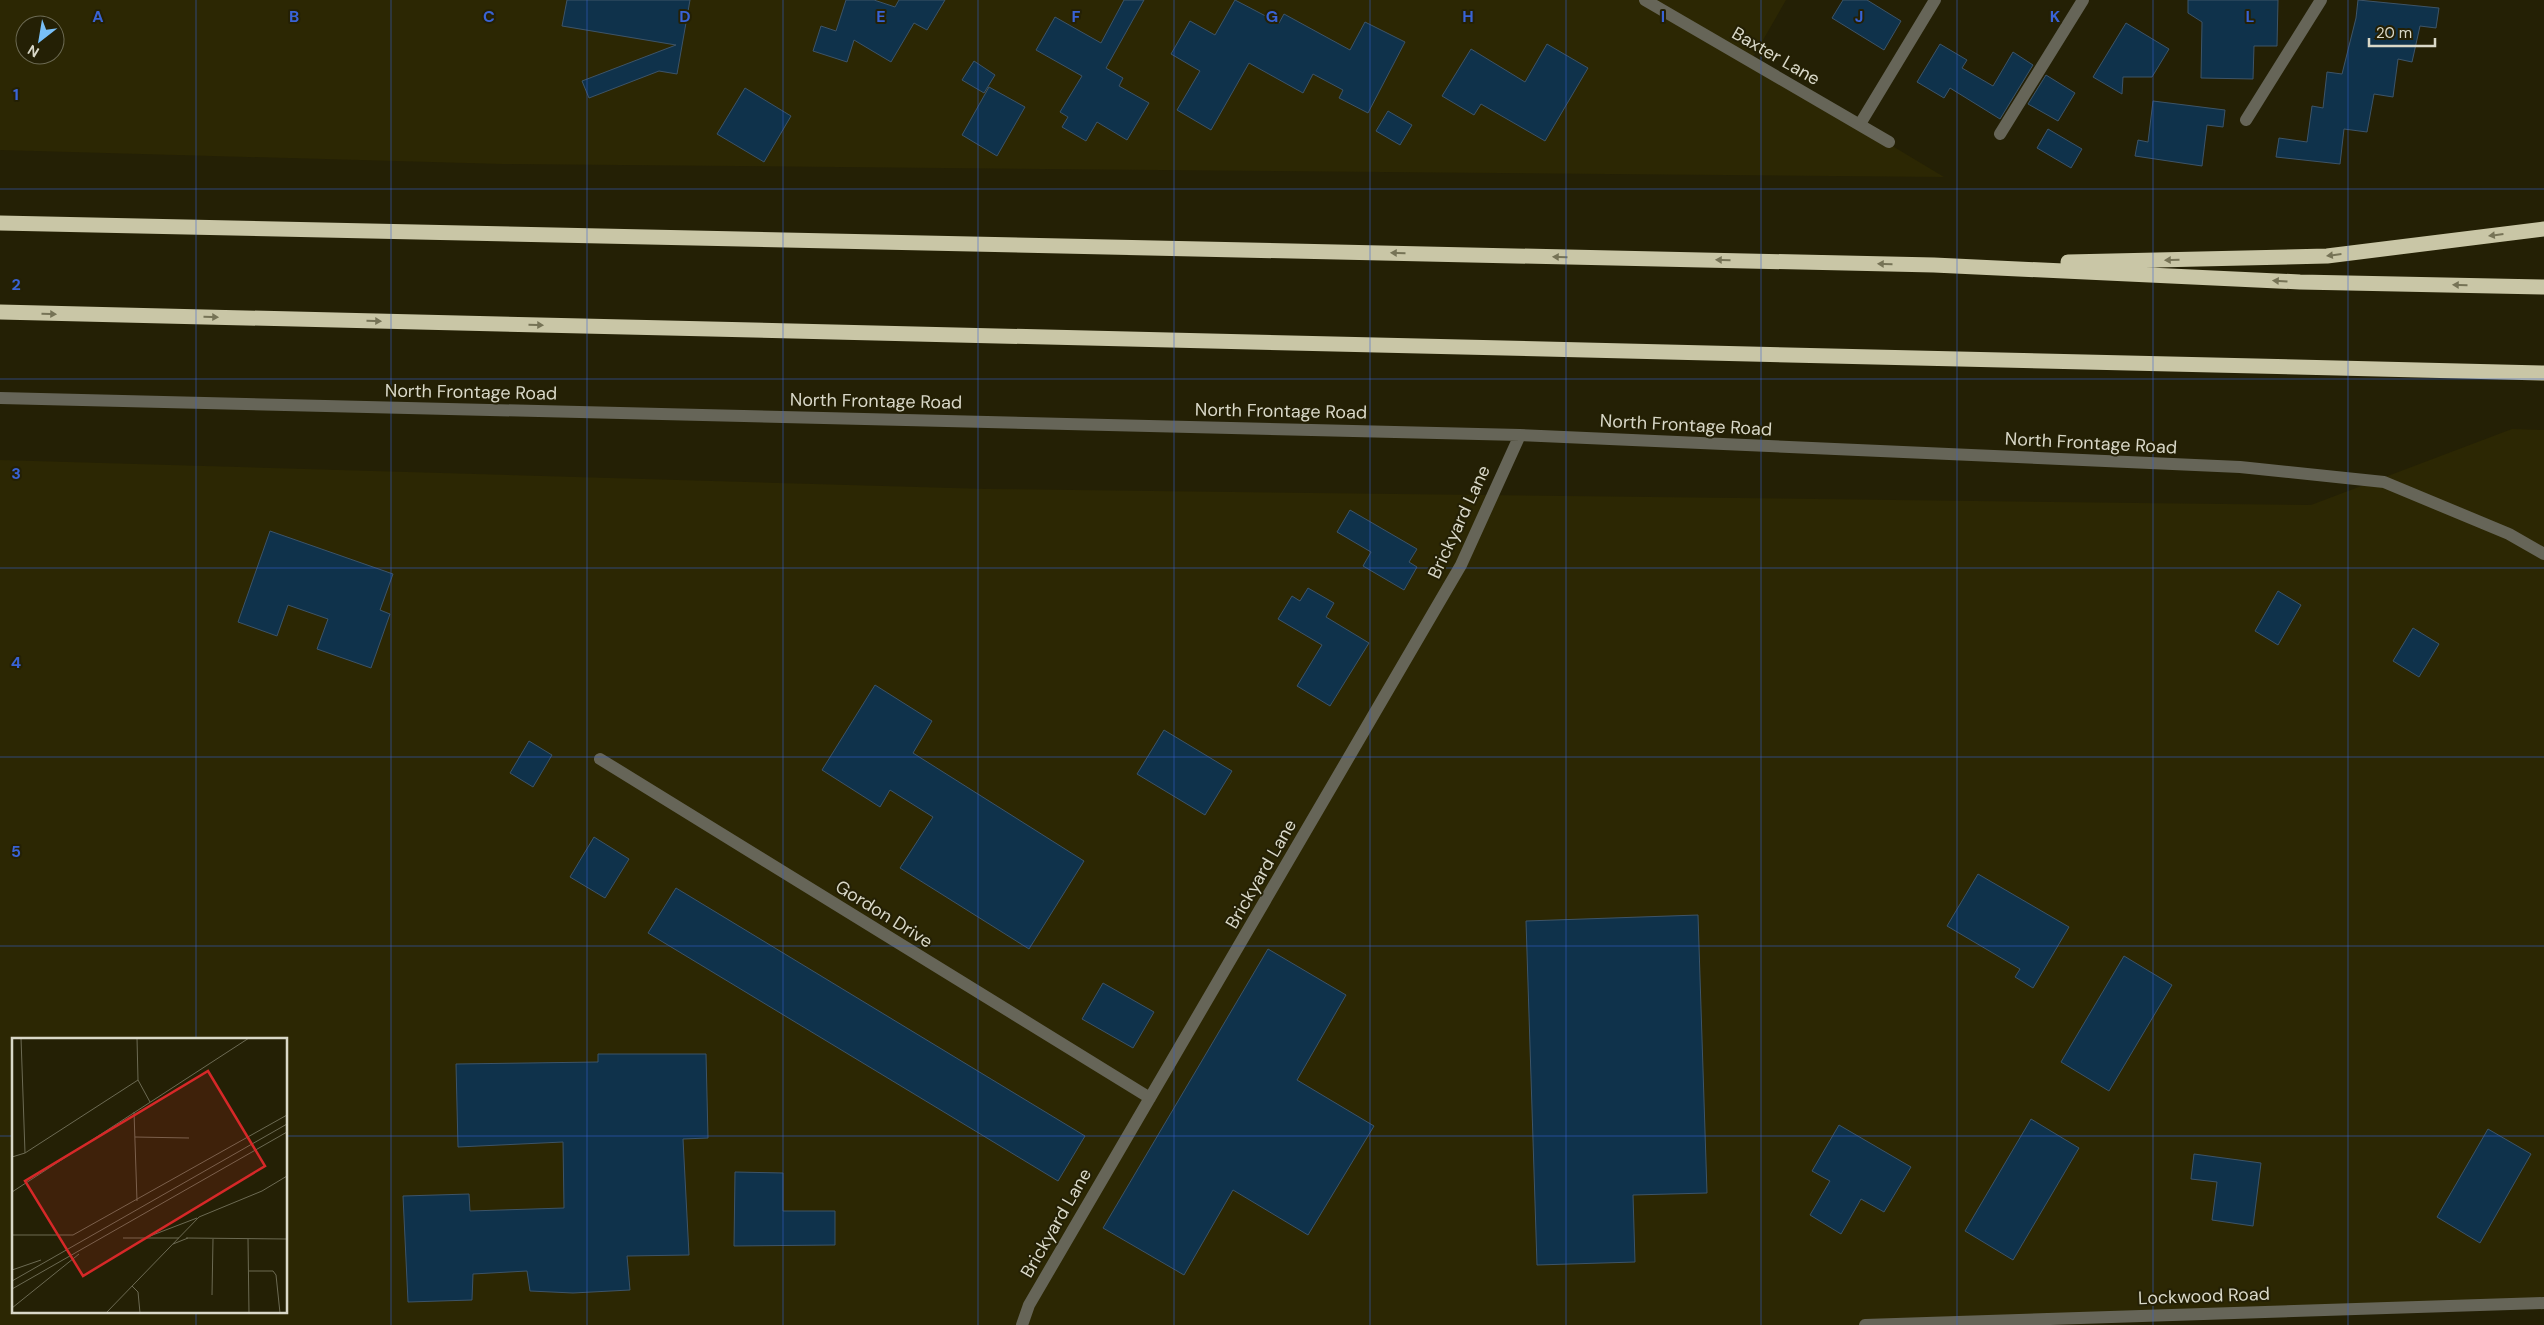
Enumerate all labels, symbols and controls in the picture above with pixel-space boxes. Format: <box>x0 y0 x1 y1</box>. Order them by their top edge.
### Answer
text: A <box>92 6 104 27</box>
text: B <box>289 6 299 27</box>
text: C <box>483 6 495 27</box>
text: D <box>679 6 691 27</box>
text: E <box>876 6 886 27</box>
text: F <box>1072 6 1081 27</box>
text: G <box>1266 6 1278 27</box>
text: H <box>1462 6 1474 27</box>
text: I <box>1661 6 1665 27</box>
text: J <box>1855 6 1863 27</box>
text: K <box>2050 6 2061 27</box>
text: L <box>2246 6 2255 27</box>
north arrow <box>15 15 65 65</box>
scale bar <box>2369 15 2435 47</box>
street label: Baxter Lane <box>1728 21 1824 91</box>
text: 20 m <box>2376 23 2412 43</box>
text: N <box>24 41 42 61</box>
text: 1 <box>13 84 19 105</box>
one-way arrow <box>2487 231 2503 239</box>
one-way arrow <box>1389 249 1405 257</box>
one-way arrow <box>2326 251 2342 259</box>
one-way arrow <box>1552 253 1568 261</box>
one-way arrow <box>1714 256 1730 264</box>
one-way arrow <box>2164 256 2180 264</box>
one-way arrow <box>1877 260 1893 268</box>
text: 2 <box>11 274 21 295</box>
one-way arrow <box>2272 277 2288 285</box>
one-way arrow <box>2452 281 2468 289</box>
one-way arrow <box>41 310 57 318</box>
one-way arrow <box>203 314 219 322</box>
one-way arrow <box>366 318 382 326</box>
one-way arrow <box>528 321 544 329</box>
street label: North Frontage Road <box>385 378 557 406</box>
street label: North Frontage Road <box>790 387 962 415</box>
street label: North Frontage Road <box>1195 397 1367 425</box>
street label: North Frontage Road <box>1599 409 1773 441</box>
street label: North Frontage Road <box>2004 427 2178 459</box>
street label: Brickyard Lane <box>1422 461 1496 583</box>
text: 3 <box>11 463 21 484</box>
text: 4 <box>11 652 21 673</box>
street label: Brickyard Lane <box>1220 815 1302 933</box>
text: 5 <box>11 841 21 862</box>
street label: Gordon Drive <box>831 875 937 953</box>
inset map <box>12 1038 288 1312</box>
street label: Brickyard Lane <box>1015 1164 1097 1282</box>
street label: Lockwood Road <box>2138 1282 2270 1310</box>

